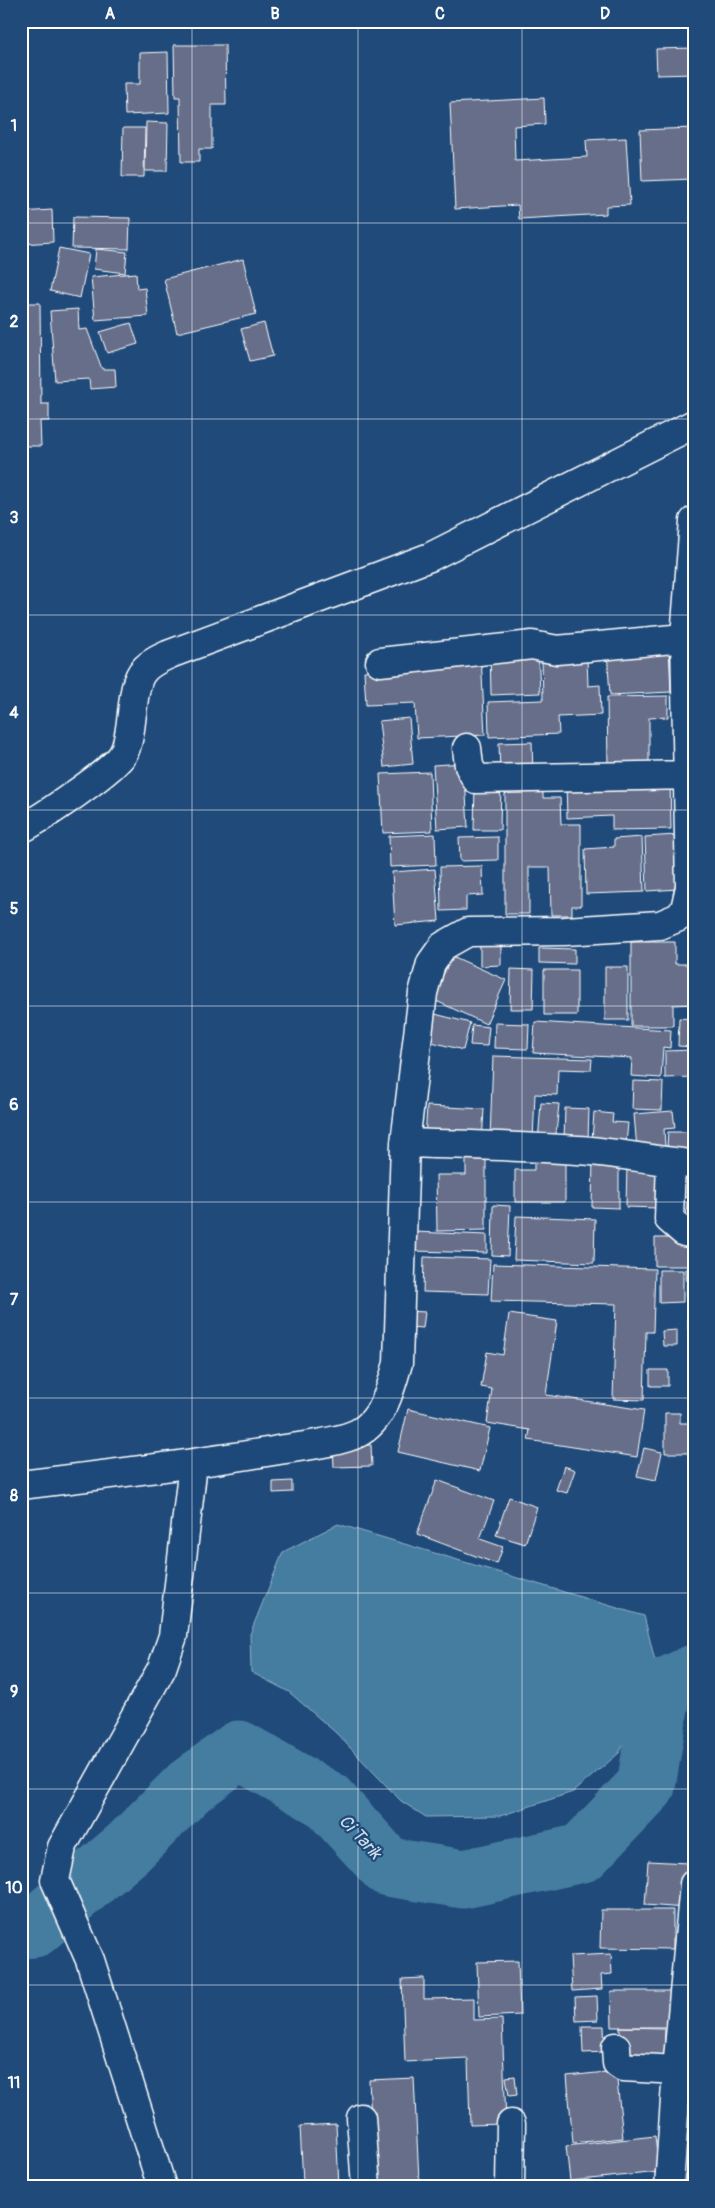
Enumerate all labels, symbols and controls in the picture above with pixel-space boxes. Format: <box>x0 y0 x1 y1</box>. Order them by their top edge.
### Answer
text: A <box>105 4 116 24</box>
text: B <box>270 4 280 24</box>
text: C <box>435 4 445 24</box>
text: D <box>600 4 610 24</box>
text: 1 <box>11 116 17 136</box>
text: 2 <box>10 312 19 332</box>
text: 3 <box>10 508 19 528</box>
text: 4 <box>9 703 19 723</box>
text: 5 <box>10 899 19 919</box>
text: 6 <box>9 1095 19 1115</box>
text: 7 <box>10 1290 19 1310</box>
text: 8 <box>10 1486 18 1506</box>
text: 9 <box>10 1682 18 1702</box>
water label: Ci Tarik <box>334 1810 387 1865</box>
text: 10 <box>5 1878 23 1898</box>
text: 11 <box>8 2073 20 2093</box>

